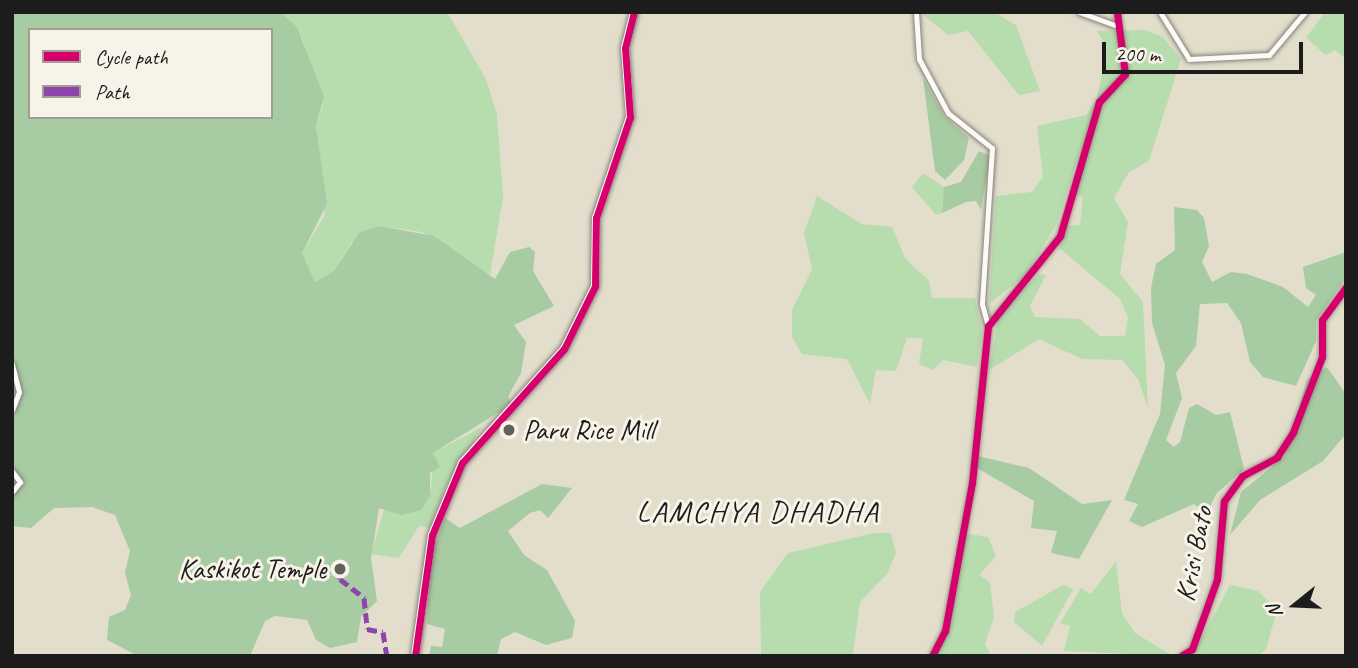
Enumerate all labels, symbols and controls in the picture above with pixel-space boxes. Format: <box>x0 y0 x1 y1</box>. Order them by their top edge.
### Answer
legend <box>28 28 273 119</box>
scale bar <box>1106 28 1307 72</box>
text: 200 m <box>1115 41 1160 67</box>
text: Cycle path <box>95 44 168 70</box>
text: Path <box>95 79 130 105</box>
place label: Paru Rice Mill <box>523 413 656 447</box>
marker: Paru Rice Mill <box>501 422 517 438</box>
district label: LAMCHYA DHADHA <box>639 493 877 529</box>
street label: Krisi Bato <box>1168 503 1220 605</box>
place label: Kaskikot Temple <box>180 552 326 586</box>
marker: Kaskikot Temple <box>332 561 348 577</box>
north arrow <box>1260 570 1330 640</box>
text: N <box>1262 602 1288 621</box>

